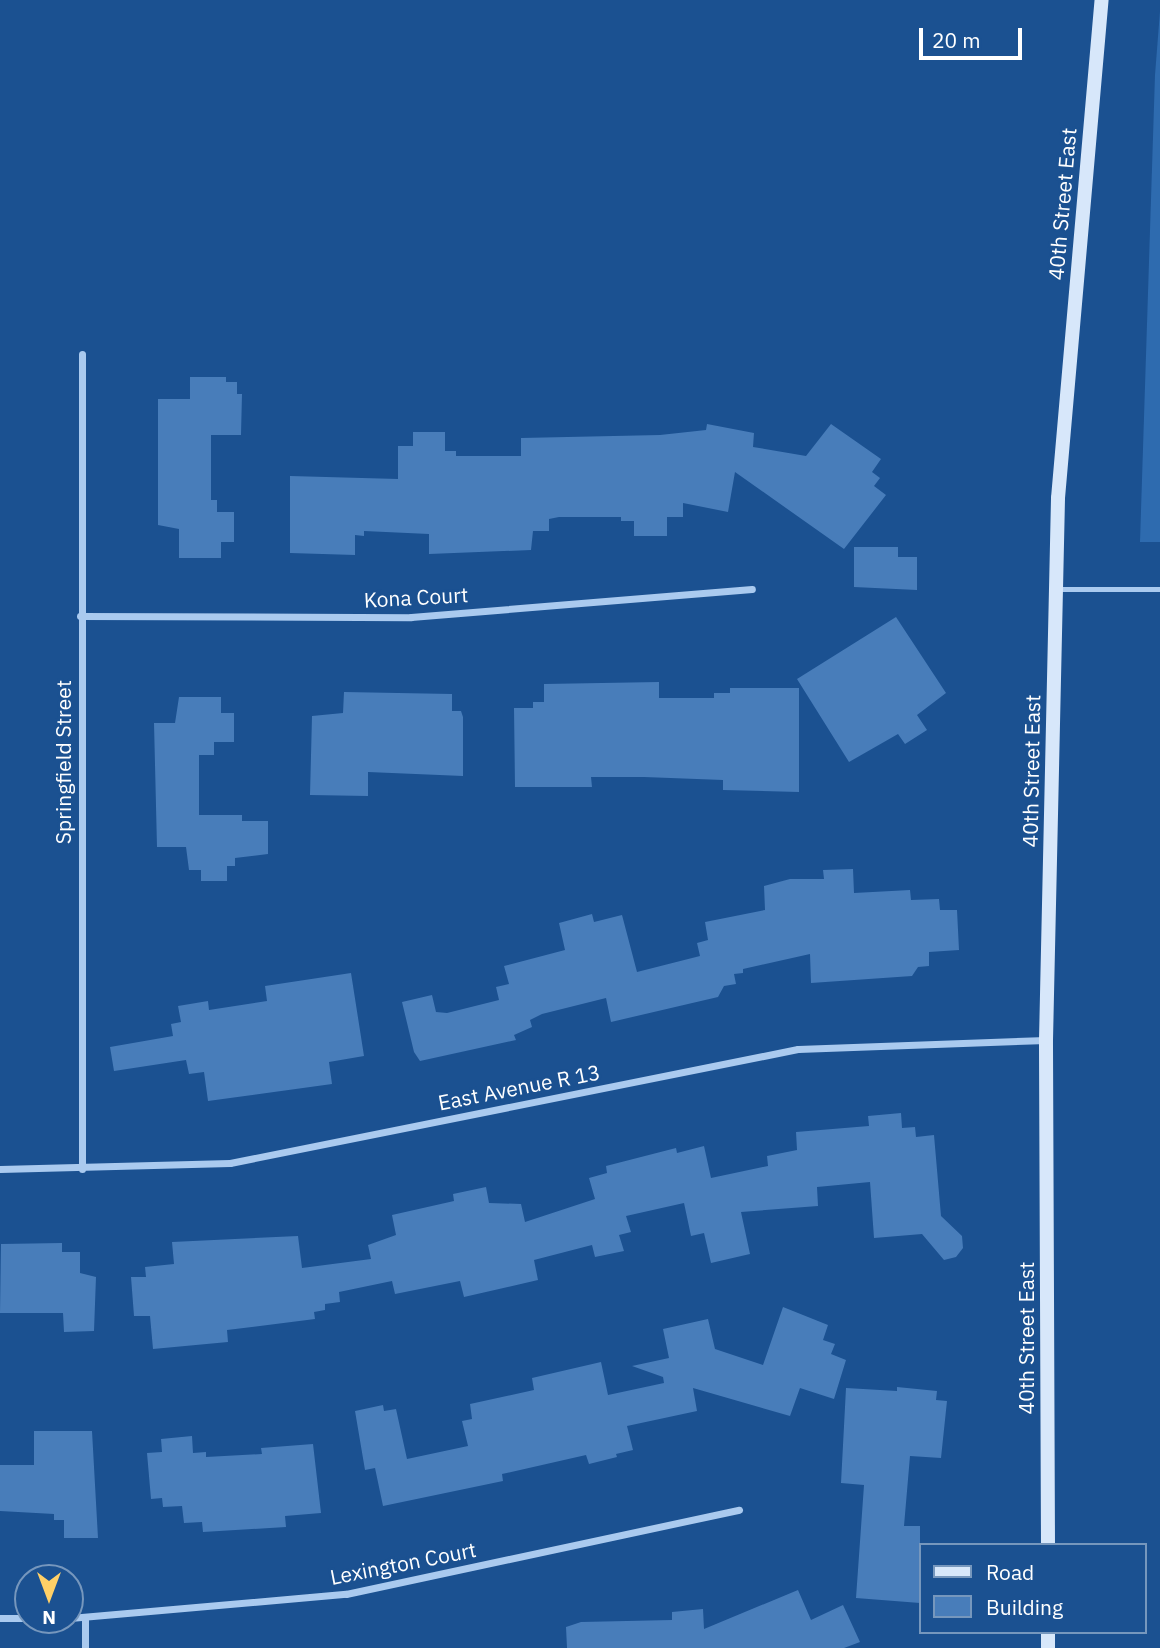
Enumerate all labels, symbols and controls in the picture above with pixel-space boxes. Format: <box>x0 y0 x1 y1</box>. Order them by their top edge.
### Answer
scale bar <box>922 14 1025 58</box>
text: 20 m <box>932 26 981 54</box>
street label: 40th Street East <box>1043 127 1081 281</box>
street label: Kona Court <box>363 582 469 612</box>
street label: Springfield Street <box>50 680 76 844</box>
street label: 40th Street East <box>1017 694 1045 848</box>
street label: East Avenue R 13 <box>436 1059 602 1115</box>
street label: 40th Street East <box>1013 1262 1039 1414</box>
street label: Lexington Court <box>328 1536 478 1590</box>
legend <box>918 1543 1146 1634</box>
text: Road <box>986 1558 1034 1586</box>
north arrow <box>14 1564 84 1634</box>
text: Building <box>986 1593 1063 1621</box>
text: N <box>42 1606 56 1630</box>

